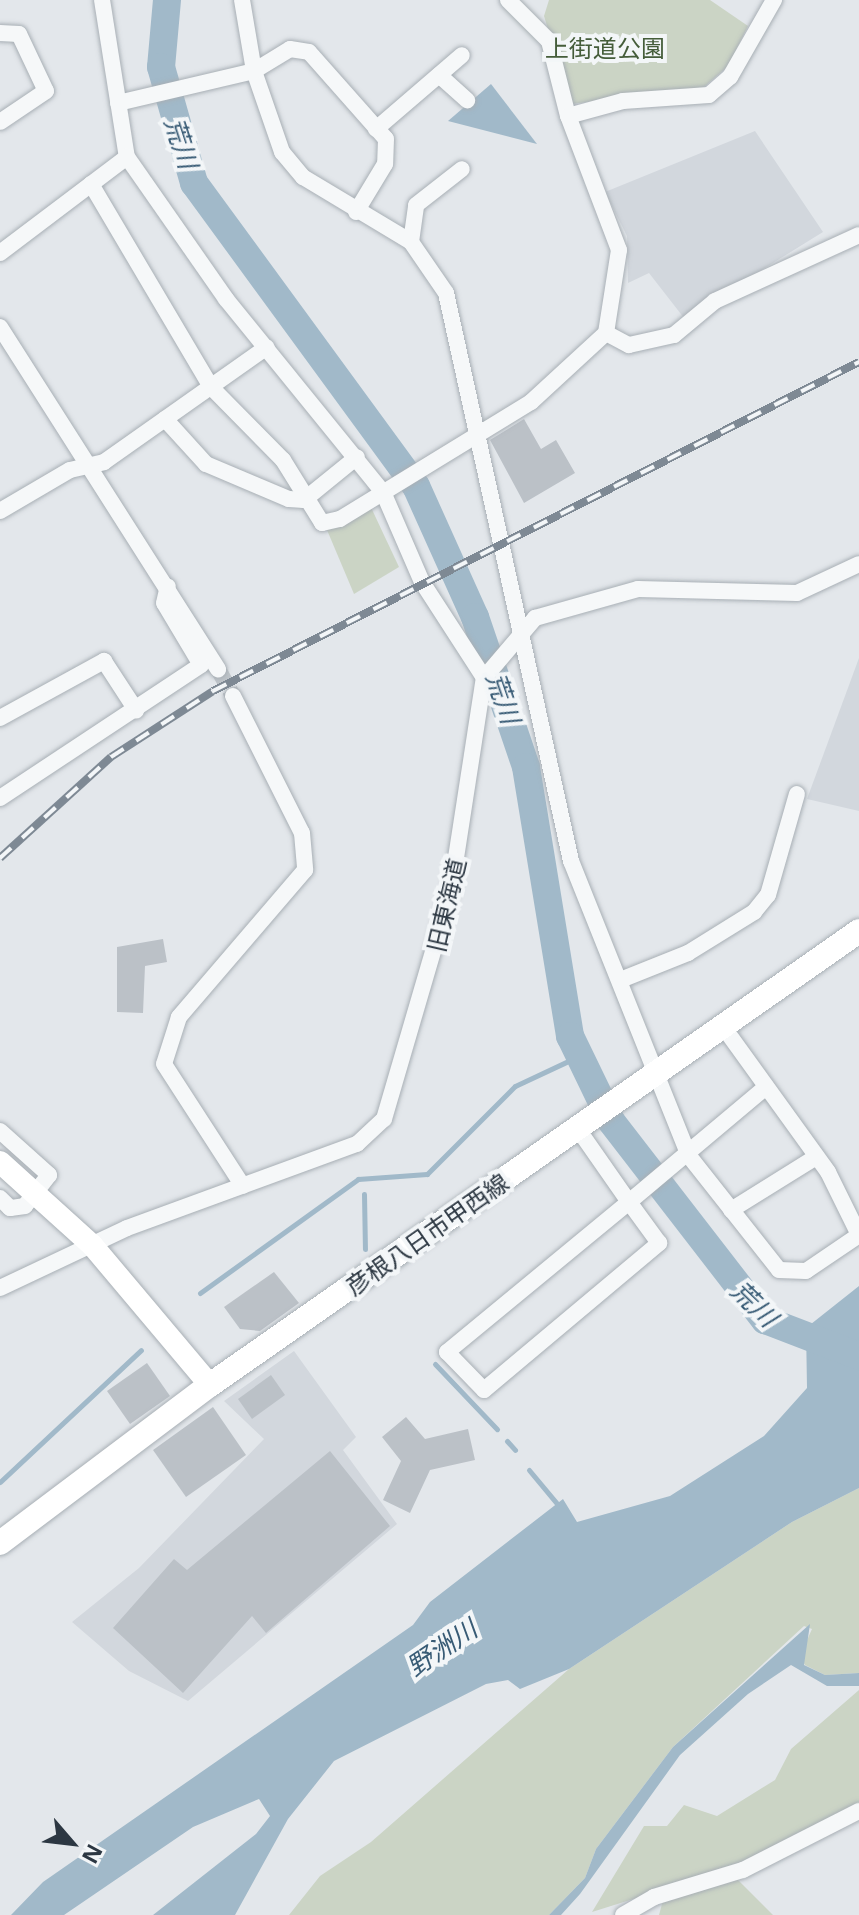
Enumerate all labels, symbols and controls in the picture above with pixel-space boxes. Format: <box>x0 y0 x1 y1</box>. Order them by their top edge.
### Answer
park label: 上街道公園 <box>545 34 665 62</box>
water label: 荒川 <box>158 113 204 173</box>
water label: 荒川 <box>480 668 526 728</box>
street label: 旧東海道 <box>421 855 471 955</box>
street label: 彦根八日市甲西線 <box>340 1167 514 1301</box>
water label: 荒川 <box>724 1275 784 1333</box>
water label: 野洲川 <box>401 1613 483 1683</box>
north arrow <box>32 1803 112 1883</box>
text: N <box>76 1839 111 1869</box>

